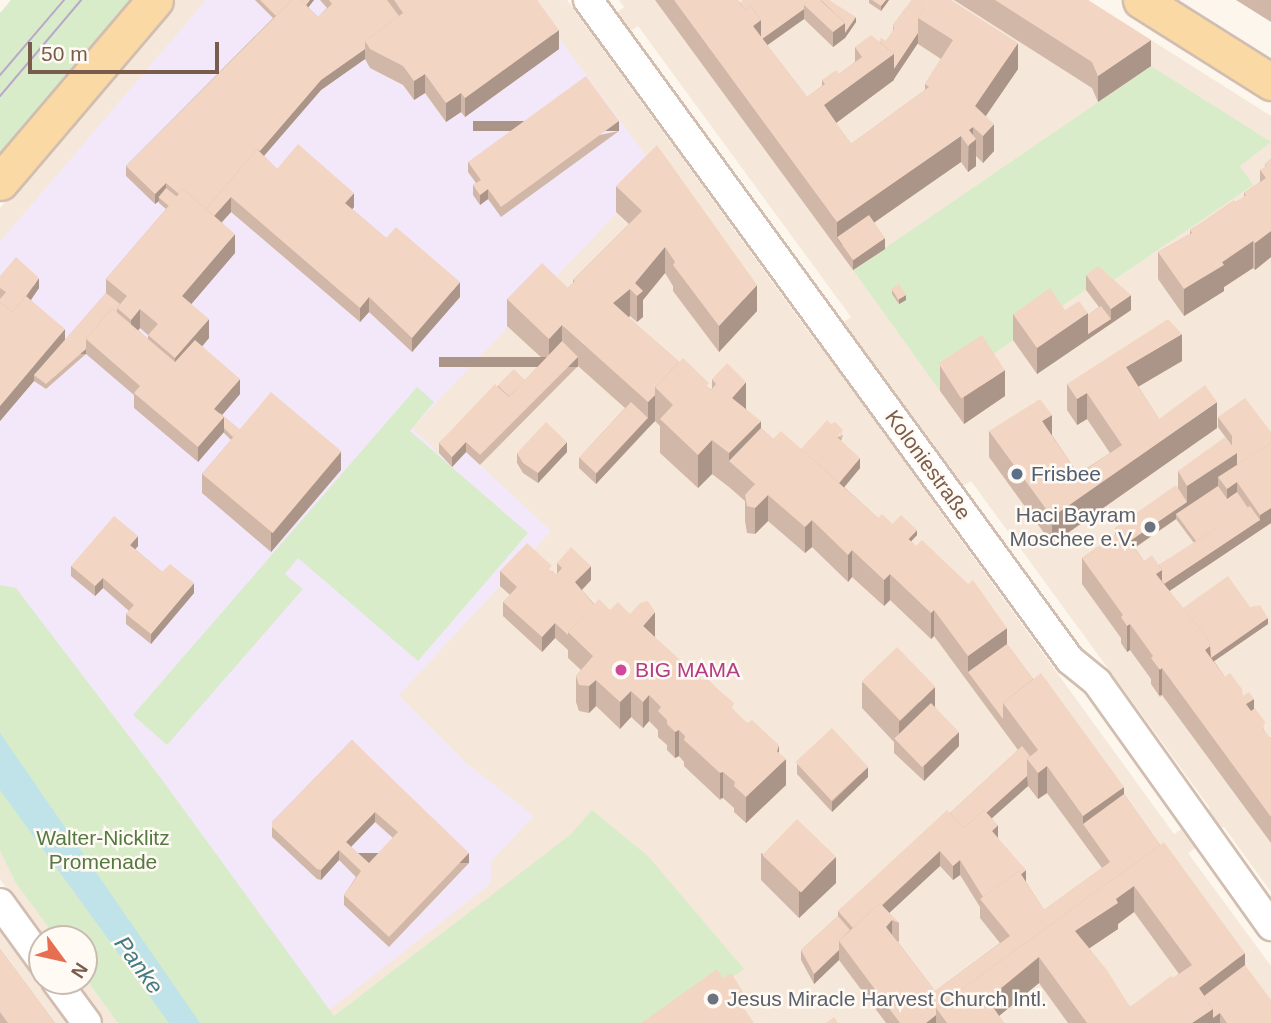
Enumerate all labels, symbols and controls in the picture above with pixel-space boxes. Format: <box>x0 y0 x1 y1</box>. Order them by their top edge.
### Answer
scale bar <box>32 28 222 72</box>
text: 50 m <box>41 42 88 65</box>
street label: Koloniestraße <box>880 405 976 525</box>
place label: Frisbee <box>1031 461 1101 487</box>
marker: Frisbee <box>1009 466 1025 482</box>
place label: Haci Bayram Moschee e.V. <box>1010 502 1136 552</box>
marker: Haci Bayram Moschee e.V. <box>1142 519 1158 535</box>
place label: BIG MAMA <box>635 657 740 683</box>
marker: BIG MAMA <box>613 662 629 678</box>
park label: Walter-Nicklitz Promenade <box>36 825 170 875</box>
north arrow <box>28 925 98 995</box>
water label: Panke <box>109 931 169 999</box>
text: N <box>67 959 92 982</box>
place label: Jesus Miracle Harvest Church Intl. <box>727 986 1047 1012</box>
marker: Jesus Miracle Harvest Church Intl. <box>705 991 721 1007</box>

